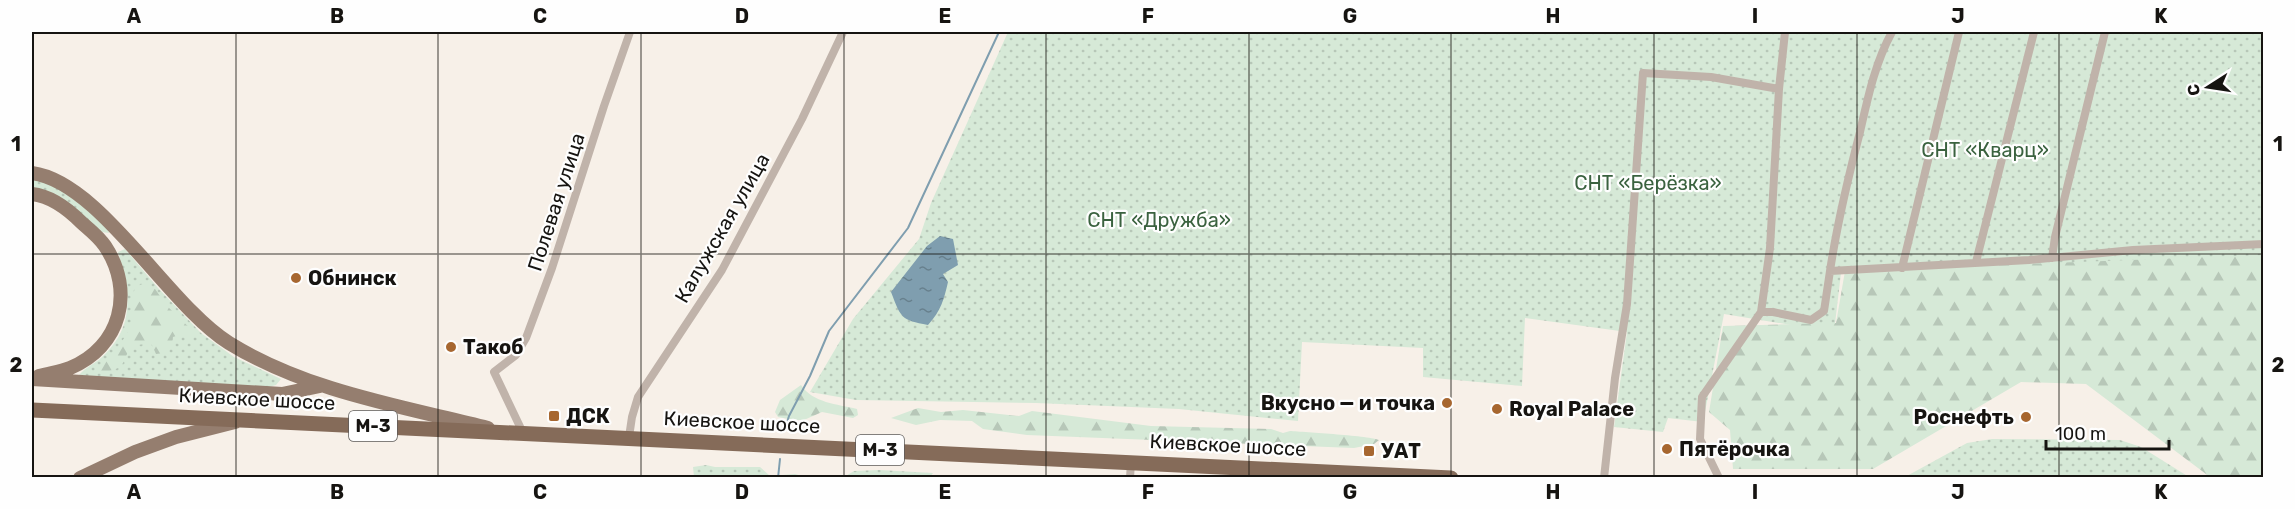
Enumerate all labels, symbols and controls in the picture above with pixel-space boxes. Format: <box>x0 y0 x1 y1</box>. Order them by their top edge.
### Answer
text: A <box>127 4 142 28</box>
text: B <box>330 4 344 28</box>
text: C <box>533 4 547 28</box>
text: D <box>735 4 749 28</box>
text: E <box>939 4 951 28</box>
text: F <box>1142 4 1154 28</box>
text: G <box>1343 4 1357 28</box>
text: H <box>1546 4 1560 28</box>
text: I <box>1752 4 1758 28</box>
text: J <box>1951 4 1965 28</box>
text: K <box>2154 4 2168 28</box>
north arrow <box>2178 57 2238 117</box>
text: С <box>2183 83 2204 97</box>
street label: Полевая улица <box>522 130 590 274</box>
text: 1 <box>11 132 21 156</box>
text: 1 <box>2273 132 2283 156</box>
park label: СНТ «Кварц» <box>1921 138 2049 162</box>
street label: Калужская улица <box>669 149 775 307</box>
park label: СНТ «Берёзка» <box>1574 171 1722 195</box>
park label: СНТ «Дружба» <box>1087 208 1231 232</box>
place label: Обнинск <box>308 266 397 290</box>
marker: Обнинск <box>289 271 303 285</box>
place label: Такоб <box>463 335 524 359</box>
marker: Такоб <box>444 340 458 354</box>
text: 2 <box>10 353 23 377</box>
text: 2 <box>2272 353 2285 377</box>
street label: Киевское шоссе <box>178 383 336 415</box>
place label: Вкусно — и точка <box>1261 391 1435 415</box>
marker: Вкусно — и точка <box>1440 396 1454 410</box>
place label: Royal Palace <box>1509 397 1634 421</box>
marker: Royal Palace <box>1490 402 1504 416</box>
place label: ДСК <box>566 404 610 428</box>
place label: Роснефть <box>1914 405 2014 429</box>
street label: Киевское шоссе <box>663 406 821 438</box>
marker: ДСК <box>547 409 561 423</box>
marker: Роснефть <box>2019 410 2033 424</box>
road number: М-3 <box>349 411 397 441</box>
scale bar <box>2046 413 2169 451</box>
text: 100 m <box>2055 423 2106 445</box>
street label: Киевское шоссе <box>1149 429 1307 461</box>
road number: М-3 <box>856 435 904 465</box>
place label: Пятёрочка <box>1679 437 1790 461</box>
place label: УАТ <box>1381 439 1421 463</box>
marker: Пятёрочка <box>1660 442 1674 456</box>
marker: УАТ <box>1362 444 1376 458</box>
text: A <box>127 480 142 504</box>
text: B <box>330 480 344 504</box>
text: C <box>533 480 547 504</box>
text: D <box>735 480 749 504</box>
text: E <box>939 480 951 504</box>
text: F <box>1142 480 1154 504</box>
text: G <box>1343 480 1357 504</box>
text: H <box>1546 480 1560 504</box>
text: I <box>1752 480 1758 504</box>
text: J <box>1951 480 1965 504</box>
text: K <box>2154 480 2168 504</box>

